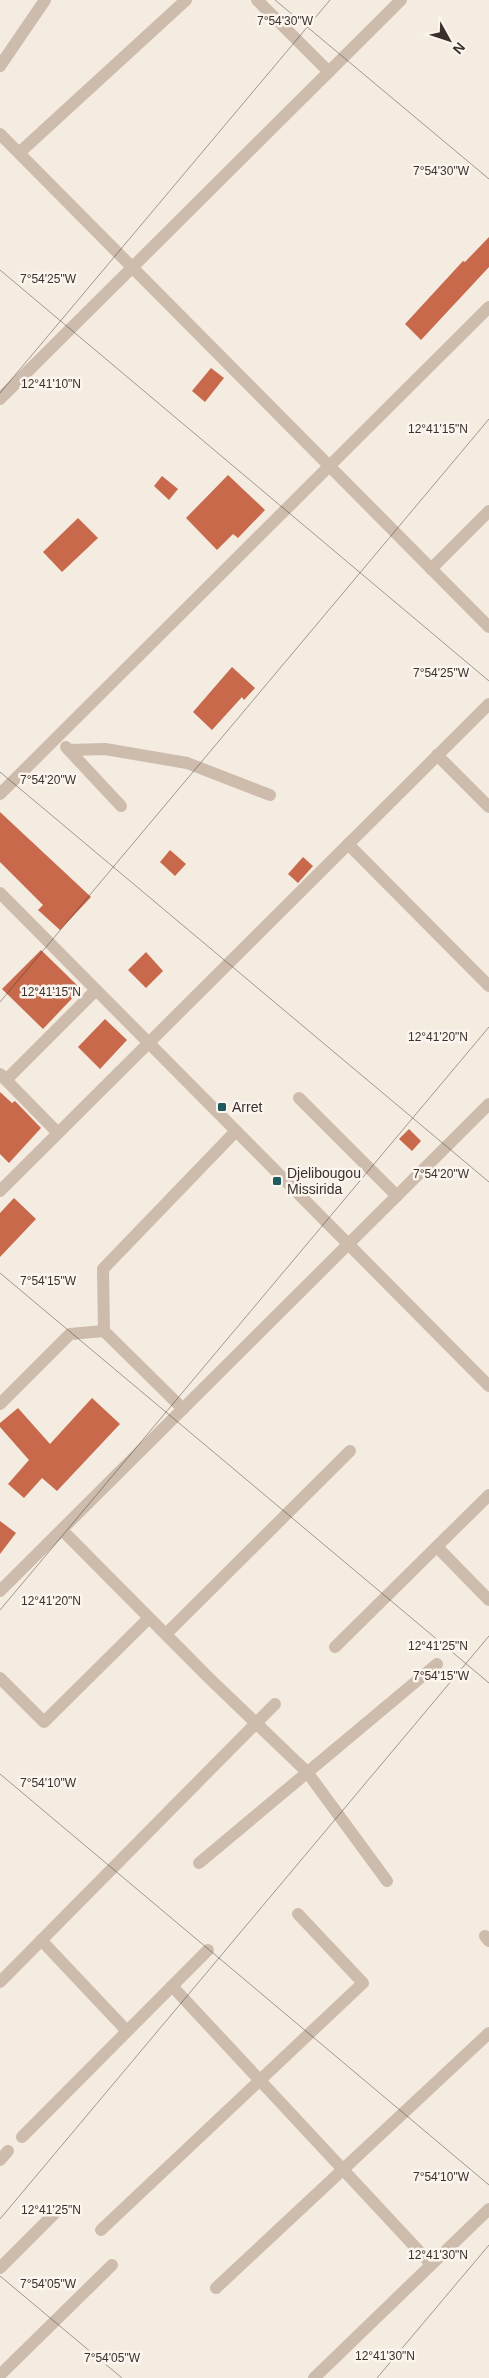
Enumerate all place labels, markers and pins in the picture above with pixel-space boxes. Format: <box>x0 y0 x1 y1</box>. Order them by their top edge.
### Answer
place label: Arret <box>232 1099 262 1115</box>
marker: Arret <box>216 1101 228 1113</box>
place label: Djelibougou Missirida <box>287 1165 361 1197</box>
marker: Djelibougou Missirida <box>271 1175 283 1187</box>

